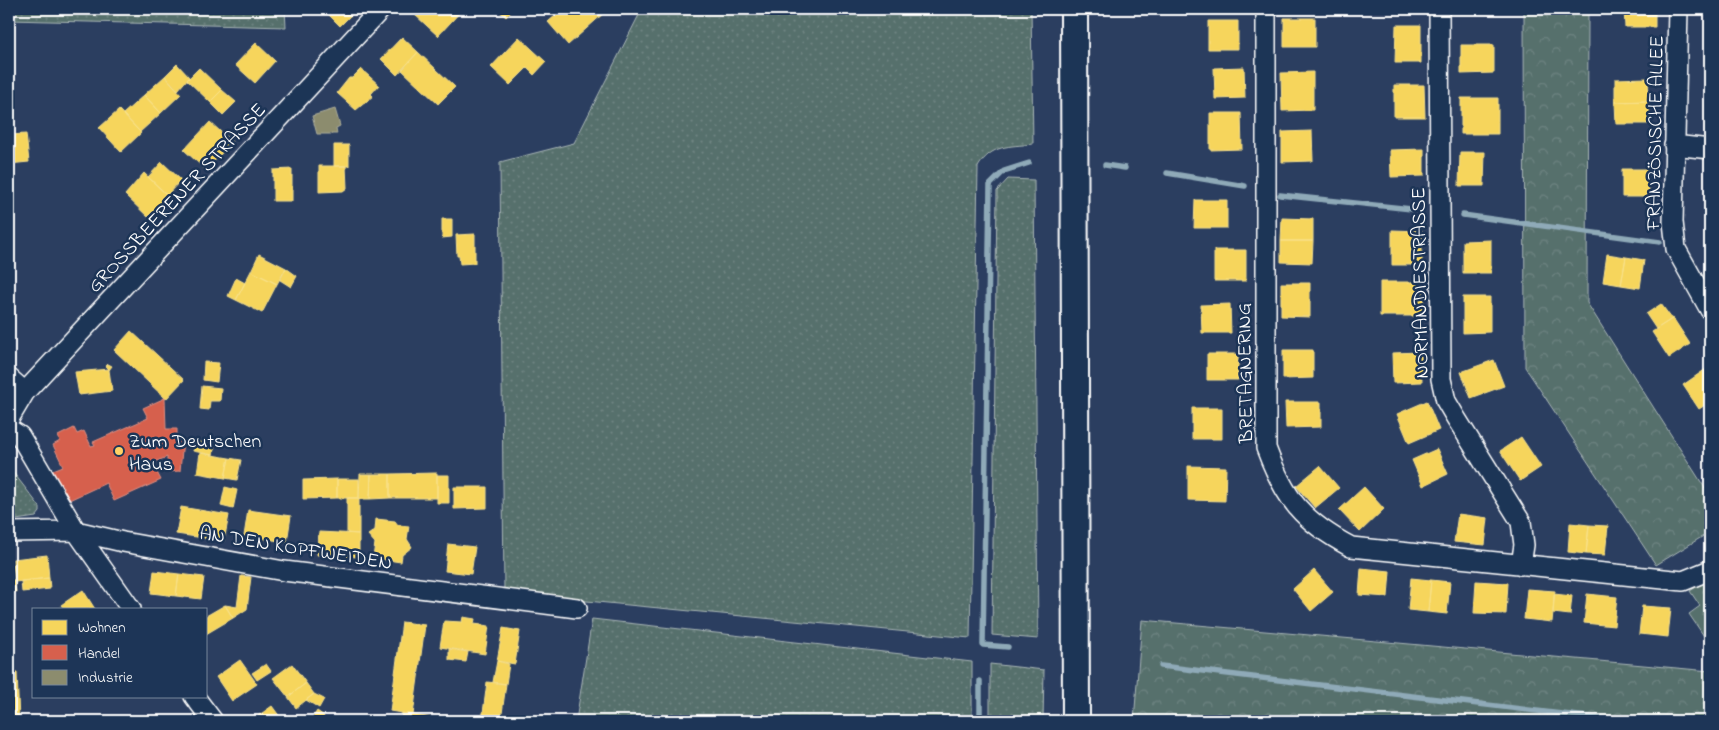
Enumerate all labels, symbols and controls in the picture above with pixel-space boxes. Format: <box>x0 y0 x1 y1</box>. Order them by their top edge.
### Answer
street label: FRANZÖSISCHE ALLEE <box>1640 35 1673 232</box>
street label: GROSSBEERENER STRASSE <box>82 97 274 300</box>
street label: NORMANDIESTRASSE <box>1405 187 1438 379</box>
street label: BRETAGNERING <box>1231 303 1262 444</box>
place label: Zum Deutschen Haus <box>129 428 262 480</box>
marker: Zum Deutschen Haus <box>113 445 125 457</box>
street label: AN DEN KOPFWEIDEN <box>197 520 394 579</box>
legend <box>32 608 208 698</box>
text: Wohnen <box>78 617 126 639</box>
text: Handel <box>78 643 120 665</box>
text: Industrie <box>78 667 133 689</box>

